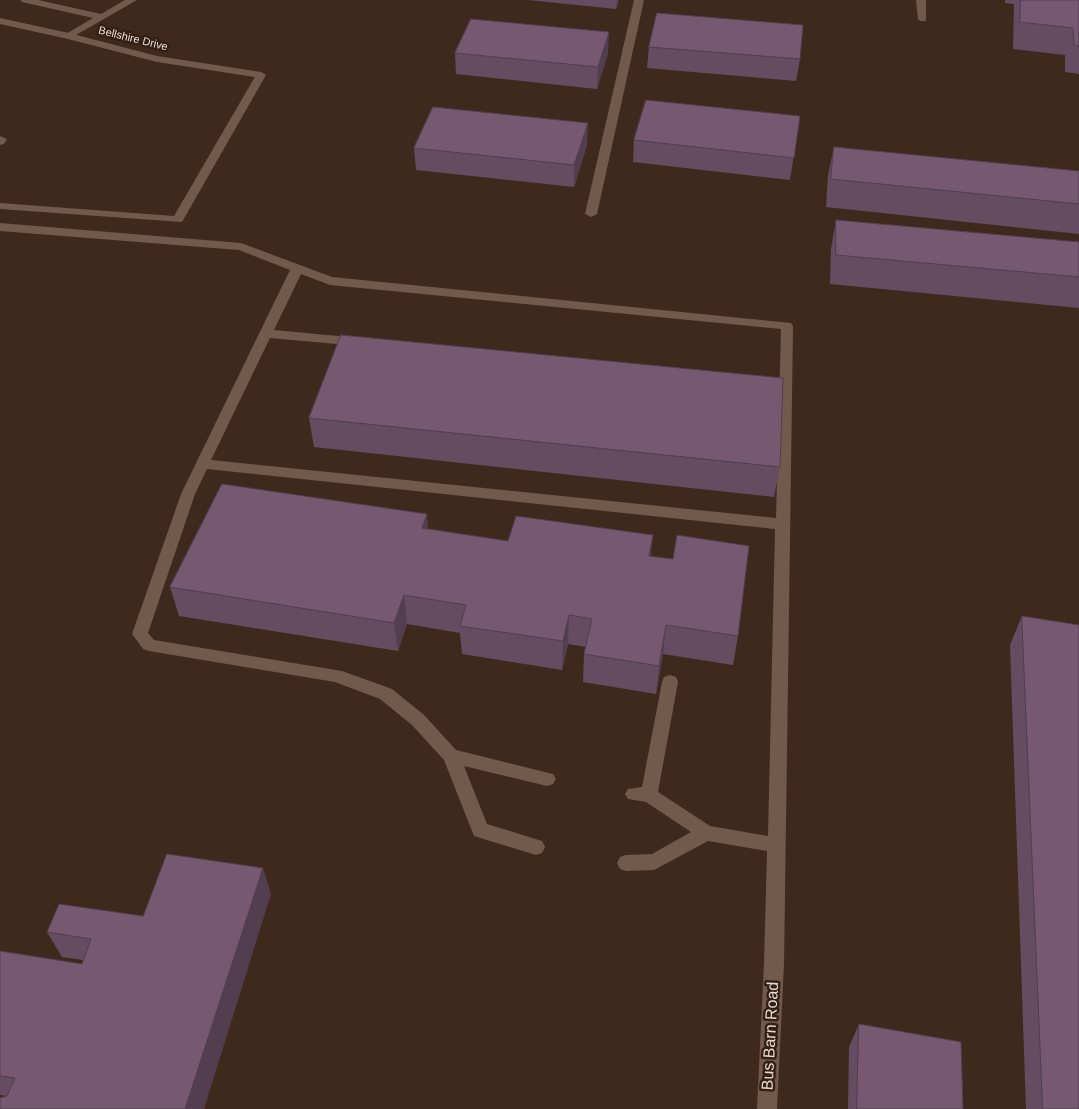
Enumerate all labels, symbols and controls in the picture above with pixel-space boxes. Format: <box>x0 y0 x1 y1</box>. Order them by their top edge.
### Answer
street label: Bellshire Drive <box>97 24 169 54</box>
street label: Bus Barn Road <box>759 981 783 1091</box>

